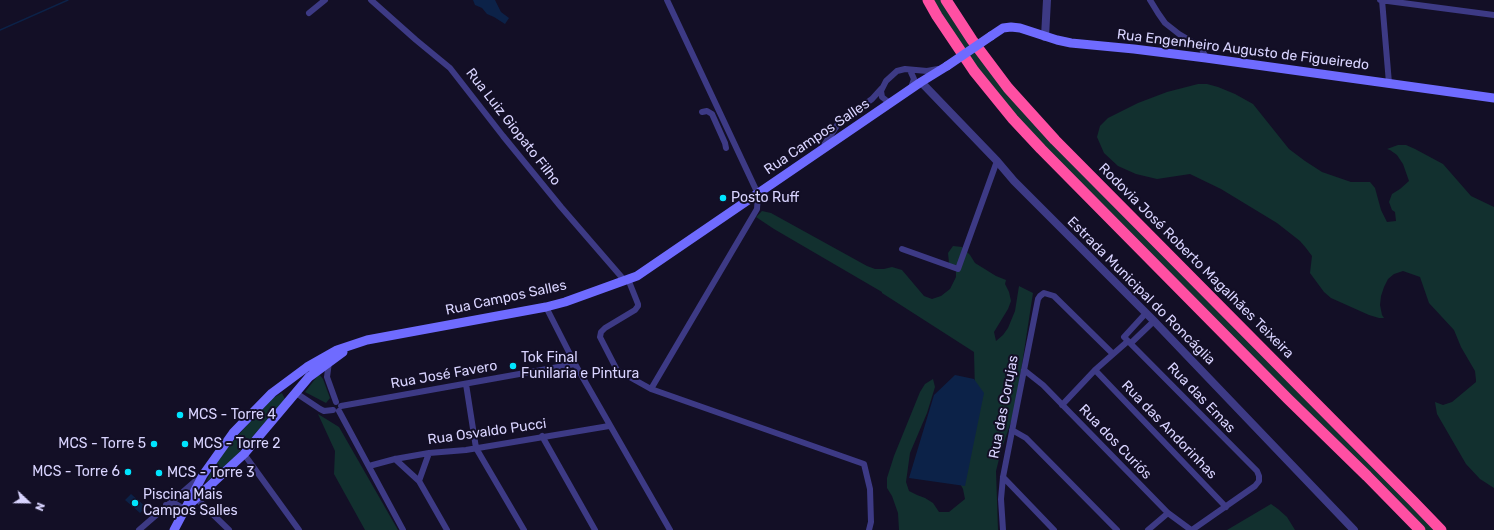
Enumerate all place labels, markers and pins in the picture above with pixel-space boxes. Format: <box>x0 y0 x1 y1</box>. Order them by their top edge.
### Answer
place label: Posto Ruff <box>731 190 799 206</box>
marker: Posto Ruff <box>718 193 728 203</box>
place label: Tok Final Funilaria e Pintura <box>521 350 639 382</box>
marker: Tok Final Funilaria e Pintura <box>508 361 518 371</box>
place label: MCS - Torre 4 <box>188 407 276 423</box>
marker: MCS - Torre 4 <box>175 410 185 420</box>
place label: MCS - Torre 5 <box>58 436 146 452</box>
place label: MCS - Torre 2 <box>193 436 281 452</box>
marker: MCS - Torre 5 <box>149 439 159 449</box>
marker: MCS - Torre 2 <box>180 439 190 449</box>
place label: MCS - Torre 6 <box>32 464 120 480</box>
place label: MCS - Torre 3 <box>167 465 255 481</box>
marker: MCS - Torre 6 <box>123 467 133 477</box>
marker: MCS - Torre 3 <box>154 468 164 478</box>
place label: Piscina Mais Campos Salles <box>143 487 238 520</box>
marker: Piscina Mais Campos Salles <box>130 498 140 508</box>

